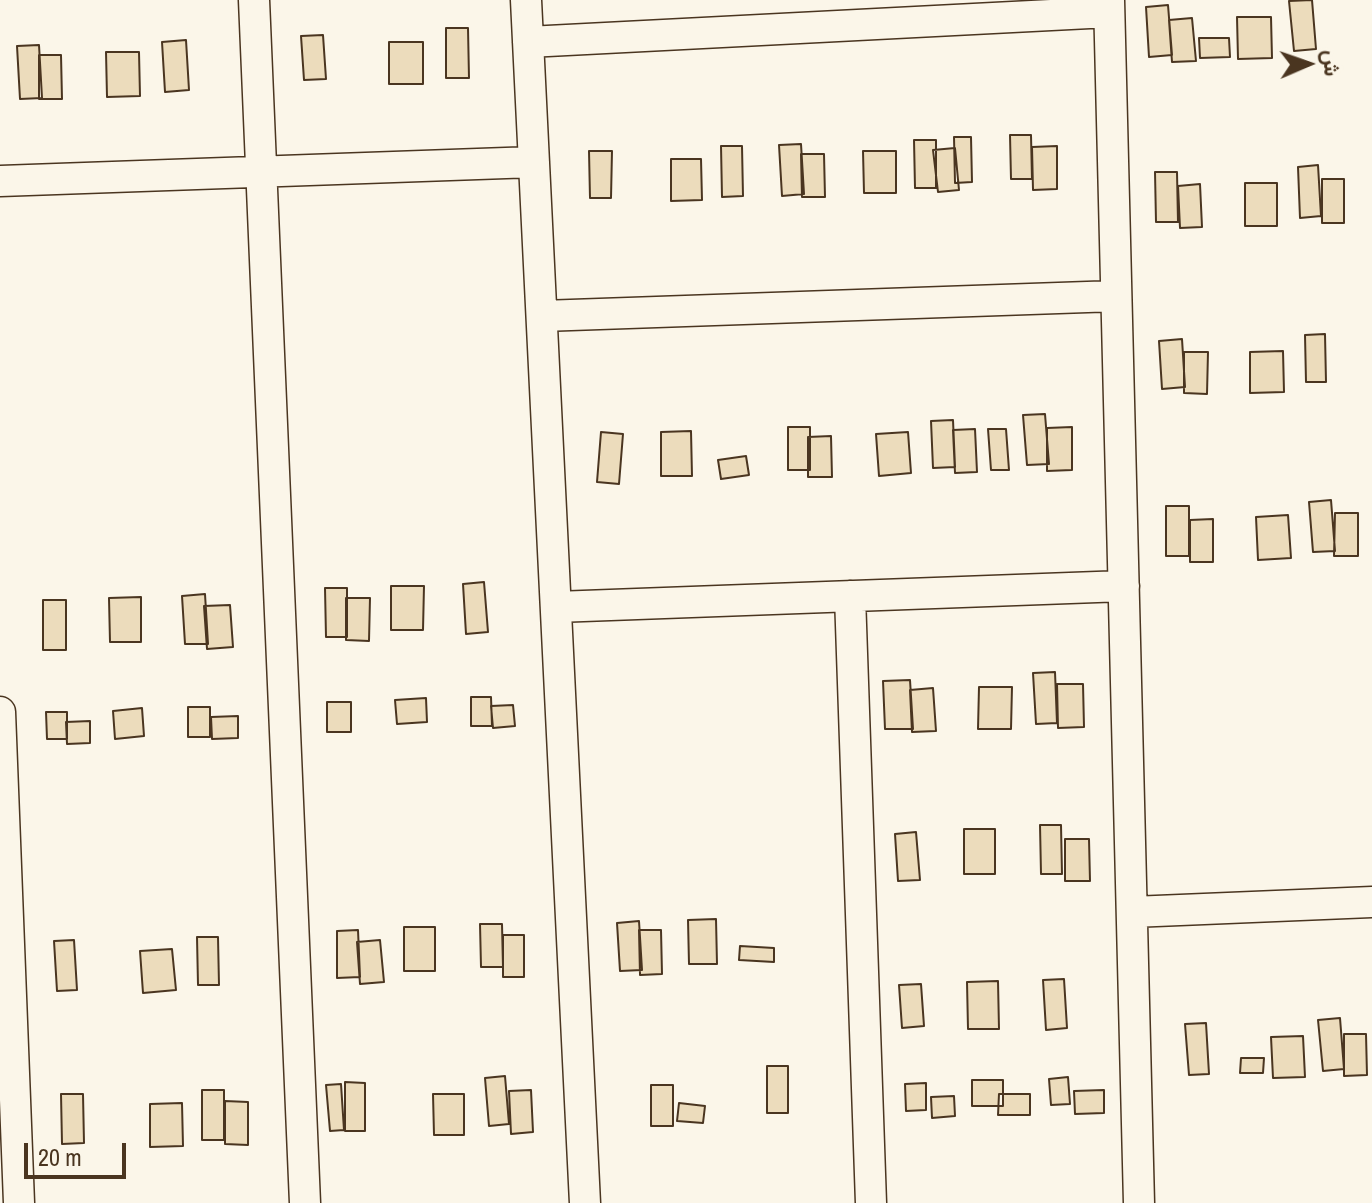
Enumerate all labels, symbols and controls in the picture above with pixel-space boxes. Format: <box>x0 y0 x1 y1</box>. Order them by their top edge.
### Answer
north arrow <box>1268 24 1348 104</box>
text: ش <box>1317 49 1347 77</box>
scale bar <box>28 1127 130 1177</box>
text: 20 m <box>38 1141 82 1173</box>

